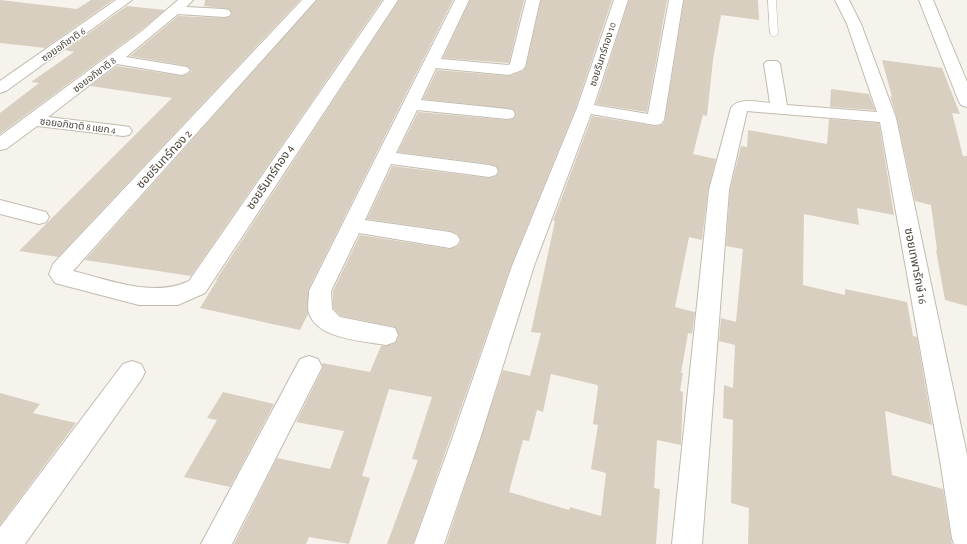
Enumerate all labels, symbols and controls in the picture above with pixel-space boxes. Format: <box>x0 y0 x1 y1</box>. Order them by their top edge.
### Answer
street label: ซอยรินทร์ทอง 10 <box>588 21 618 88</box>
street label: ซอยอภิชาติ 6 <box>40 26 88 64</box>
street label: ซอยอภิชาติ 8 <box>71 55 118 94</box>
street label: ซอยอภิชาติ 8 แยก 4 <box>39 116 117 136</box>
street label: ซอยรินทร์ทอง 2 <box>134 127 194 191</box>
street label: ซอยรินทร์ทอง 4 <box>244 142 296 212</box>
street label: ซอยเทพารักษ์ 16 <box>903 227 929 305</box>

